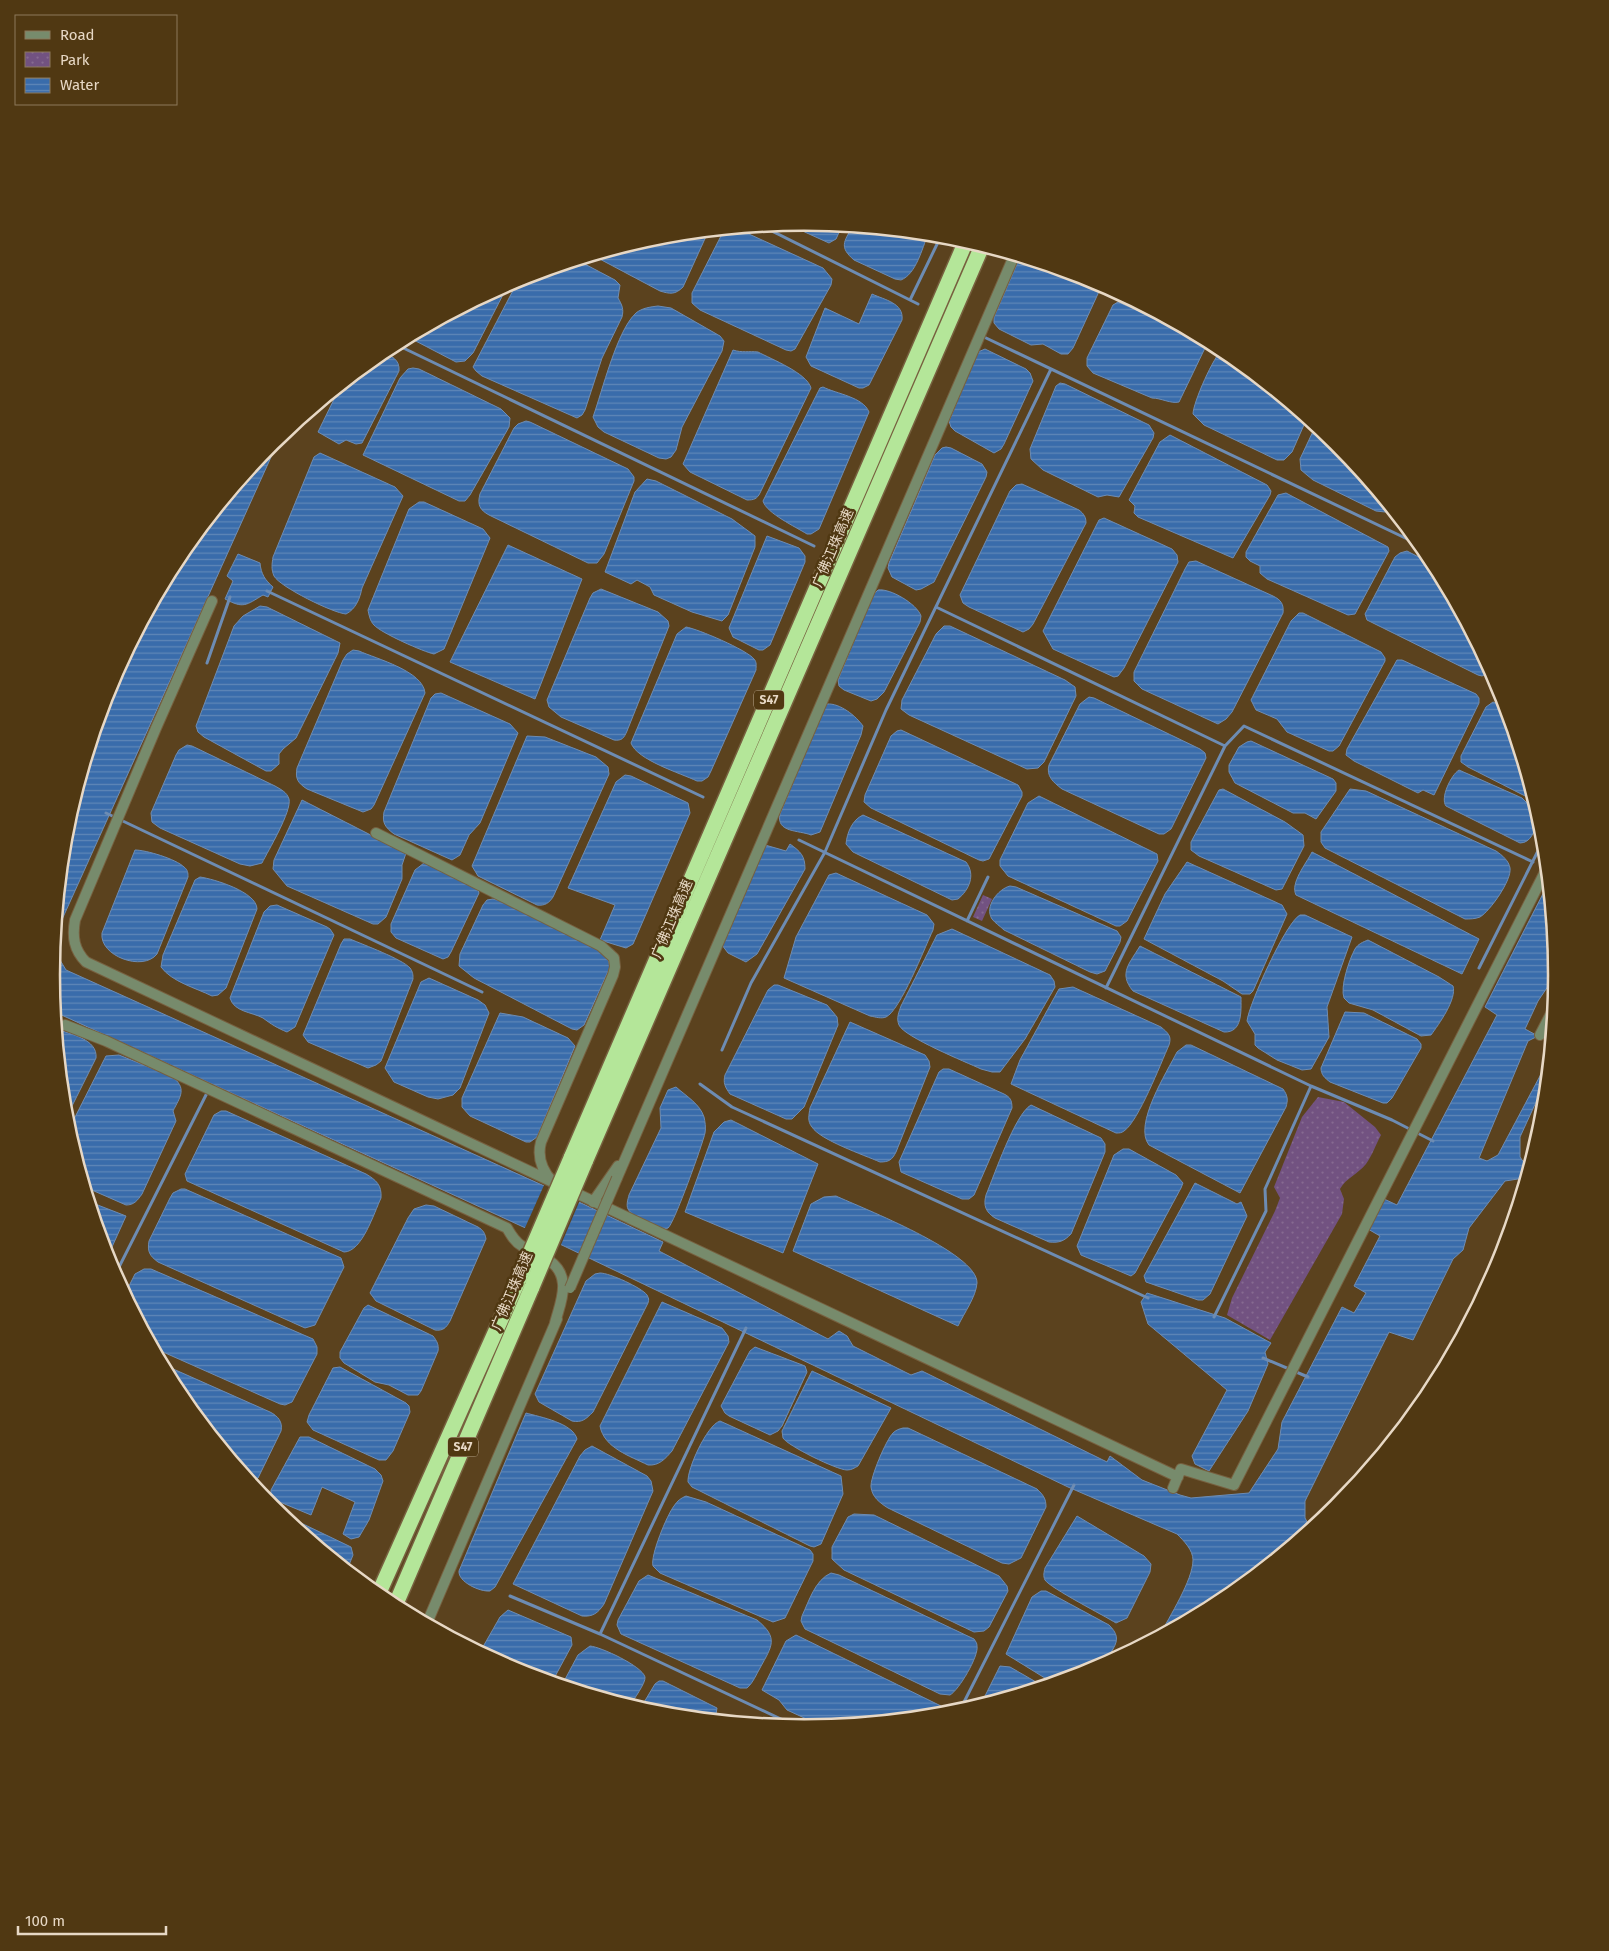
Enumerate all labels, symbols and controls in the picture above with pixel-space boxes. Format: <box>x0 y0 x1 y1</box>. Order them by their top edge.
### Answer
legend <box>15 15 178 105</box>
text: Road <box>60 26 95 44</box>
text: Park <box>60 51 90 69</box>
text: Water <box>60 76 99 94</box>
street label: 广佛江珠高速 <box>809 506 857 590</box>
road number: S47 <box>754 690 784 710</box>
street label: 广佛江珠高速 <box>648 877 696 961</box>
street label: 广佛江珠高速 <box>488 1249 536 1333</box>
road number: S47 <box>448 1438 478 1456</box>
scale bar <box>18 1904 165 1936</box>
text: 100 m <box>25 1912 65 1930</box>

